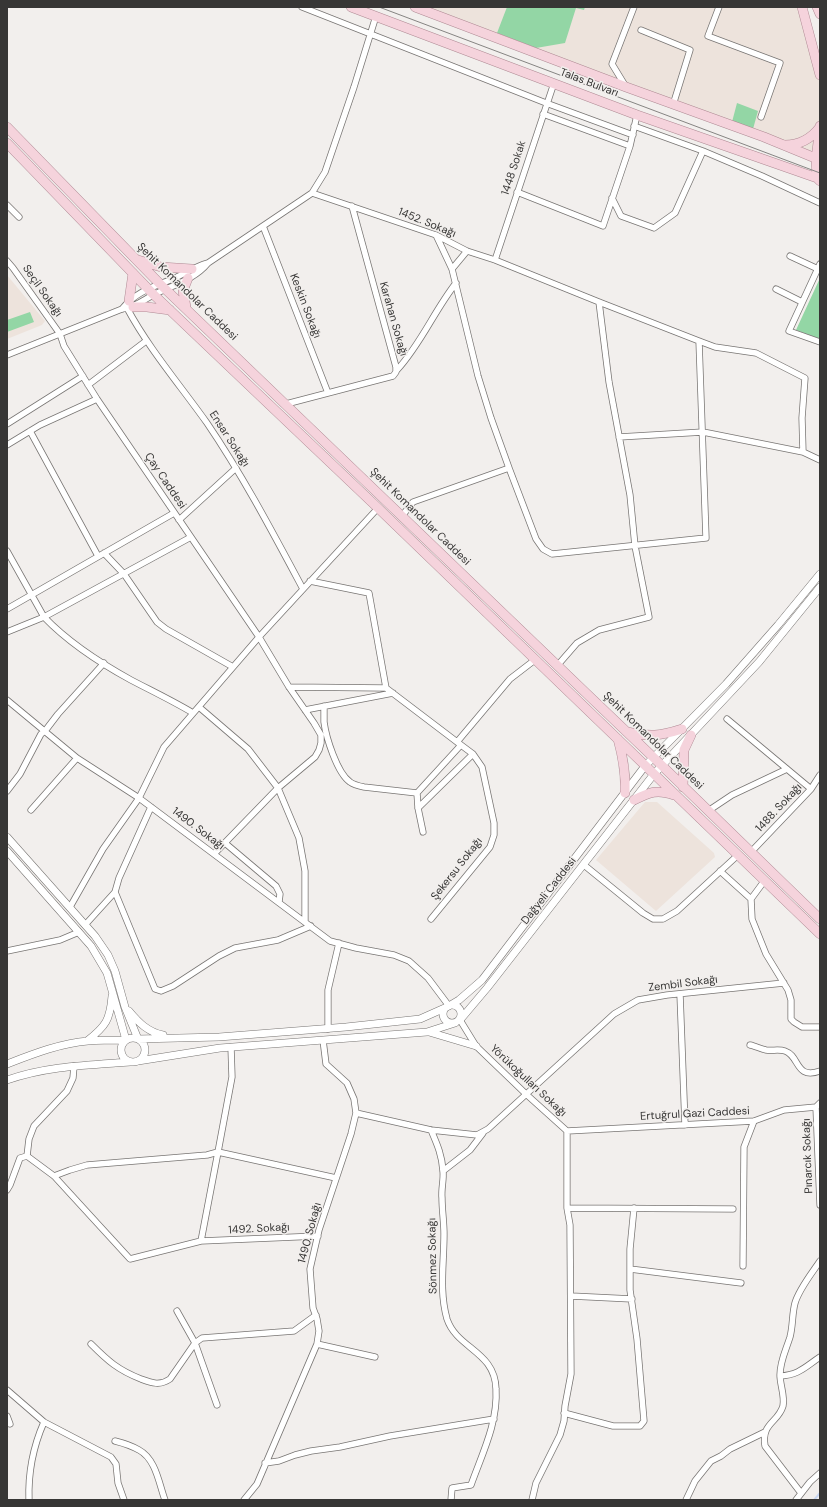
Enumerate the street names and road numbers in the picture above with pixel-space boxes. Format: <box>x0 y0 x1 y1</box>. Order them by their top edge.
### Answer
street label: Talas Bulvarı <box>558 66 620 100</box>
street label: 1448 Sokak <box>499 139 529 197</box>
street label: 1452. Sokağı <box>396 205 458 241</box>
street label: Şehit Komandolar Caddesi <box>134 241 240 343</box>
street label: Seçil Sokağı <box>19 263 65 319</box>
street label: Keskin Sokağı <box>287 272 323 340</box>
street label: Karahan Sokağı <box>376 280 410 358</box>
street label: Ensar Sokağı <box>206 409 252 469</box>
street label: Çay Caddesi <box>141 450 189 512</box>
street label: Şehit Komandolar Caddesi <box>367 466 473 568</box>
street label: Şehit Komandolar Caddesi <box>600 690 706 792</box>
street label: 1488. Sokağı <box>753 781 805 835</box>
street label: 1490. Sokağı <box>169 805 227 853</box>
street label: Şekersu Sokağı <box>428 835 486 903</box>
street label: Dağyeli Caddesi <box>519 855 579 927</box>
street label: Zembil Sokağı <box>648 973 718 995</box>
street label: Yörükoğulları Sokağı <box>487 1042 569 1120</box>
street label: Ertuğrul Gazi Caddesi <box>640 1105 750 1123</box>
street label: Pınarcık Sokağı <box>800 1118 816 1194</box>
street label: 1490. Sokağı <box>296 1201 324 1265</box>
street label: Sönmez Sokağı <box>426 1218 440 1294</box>
street label: 1492. Sokağı <box>228 1221 290 1237</box>

